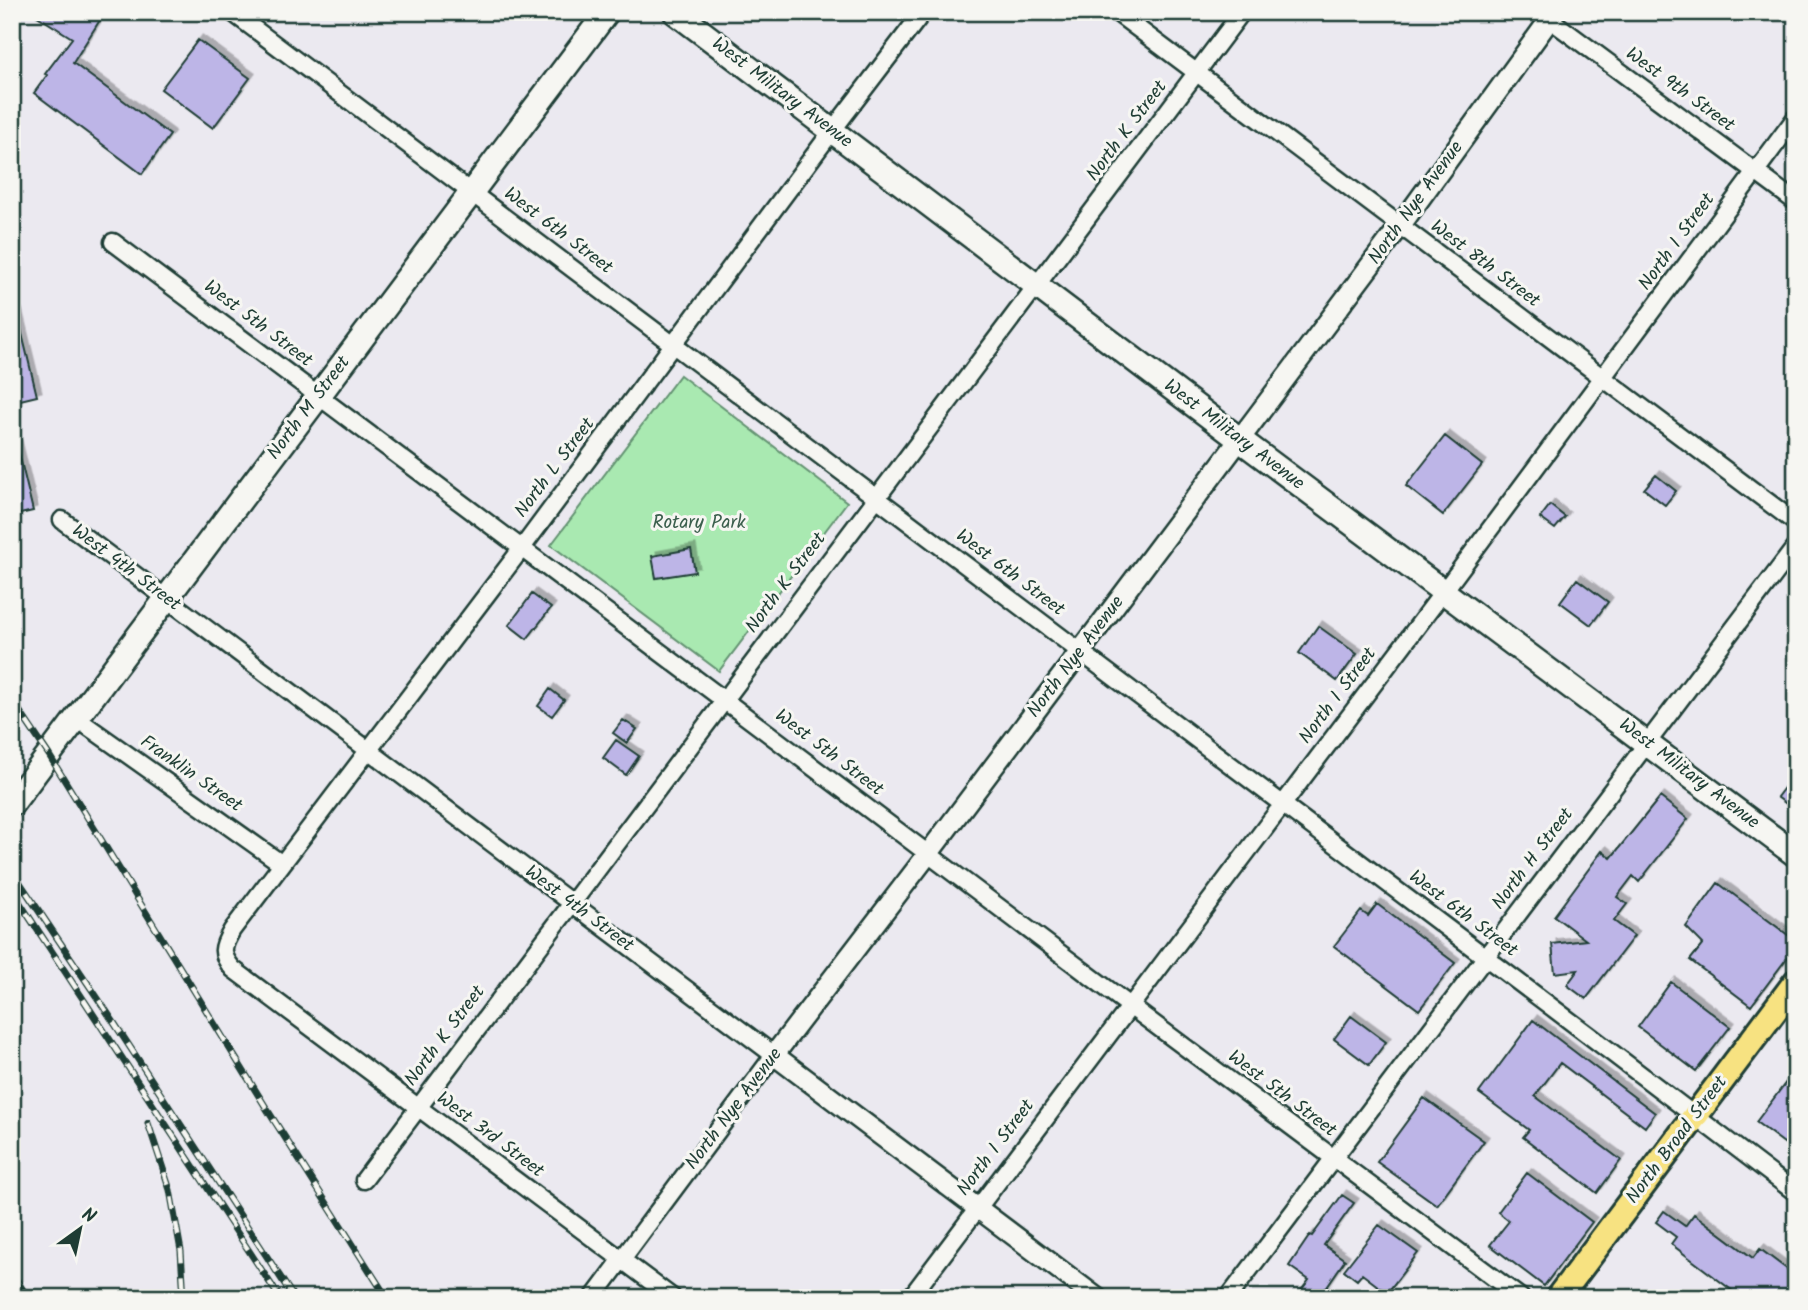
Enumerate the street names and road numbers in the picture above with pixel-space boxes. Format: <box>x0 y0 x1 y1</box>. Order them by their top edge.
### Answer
street label: West Military Avenue <box>705 30 859 156</box>
street label: West 9th Street <box>1619 40 1742 140</box>
street label: North K Street <box>1079 74 1175 188</box>
street label: North Nye Avenue <box>1361 134 1472 271</box>
street label: West 6th Street <box>497 180 620 283</box>
street label: North I Street <box>1631 186 1723 297</box>
street label: West 8th Street <box>1424 213 1547 316</box>
street label: West 5th Street <box>197 273 319 375</box>
street label: North M Street <box>260 349 359 466</box>
street label: West Military Avenue <box>1157 372 1311 498</box>
street label: North L Street <box>507 411 603 525</box>
street label: West 4th Street <box>65 517 188 620</box>
street label: West 6th Street <box>949 522 1072 625</box>
street label: North K Street <box>738 526 834 640</box>
street label: North Nye Avenue <box>1020 589 1132 725</box>
street label: North I Street <box>1292 641 1385 751</box>
street label: West 5th Street <box>768 702 890 804</box>
street label: West Military Avenue <box>1612 711 1766 837</box>
street label: Franklin Street <box>134 727 249 821</box>
street label: North H Street <box>1484 801 1582 917</box>
street label: West 4th Street <box>518 858 641 961</box>
street label: West 6th Street <box>1402 863 1525 966</box>
street label: North K Street <box>397 979 493 1093</box>
street label: North Nye Avenue <box>678 1041 790 1177</box>
street label: West 5th Street <box>1221 1043 1343 1145</box>
street label: North Broad Street <box>1619 1069 1736 1211</box>
street label: West 3rd Street <box>429 1084 551 1186</box>
street label: North I Street <box>950 1093 1043 1203</box>

